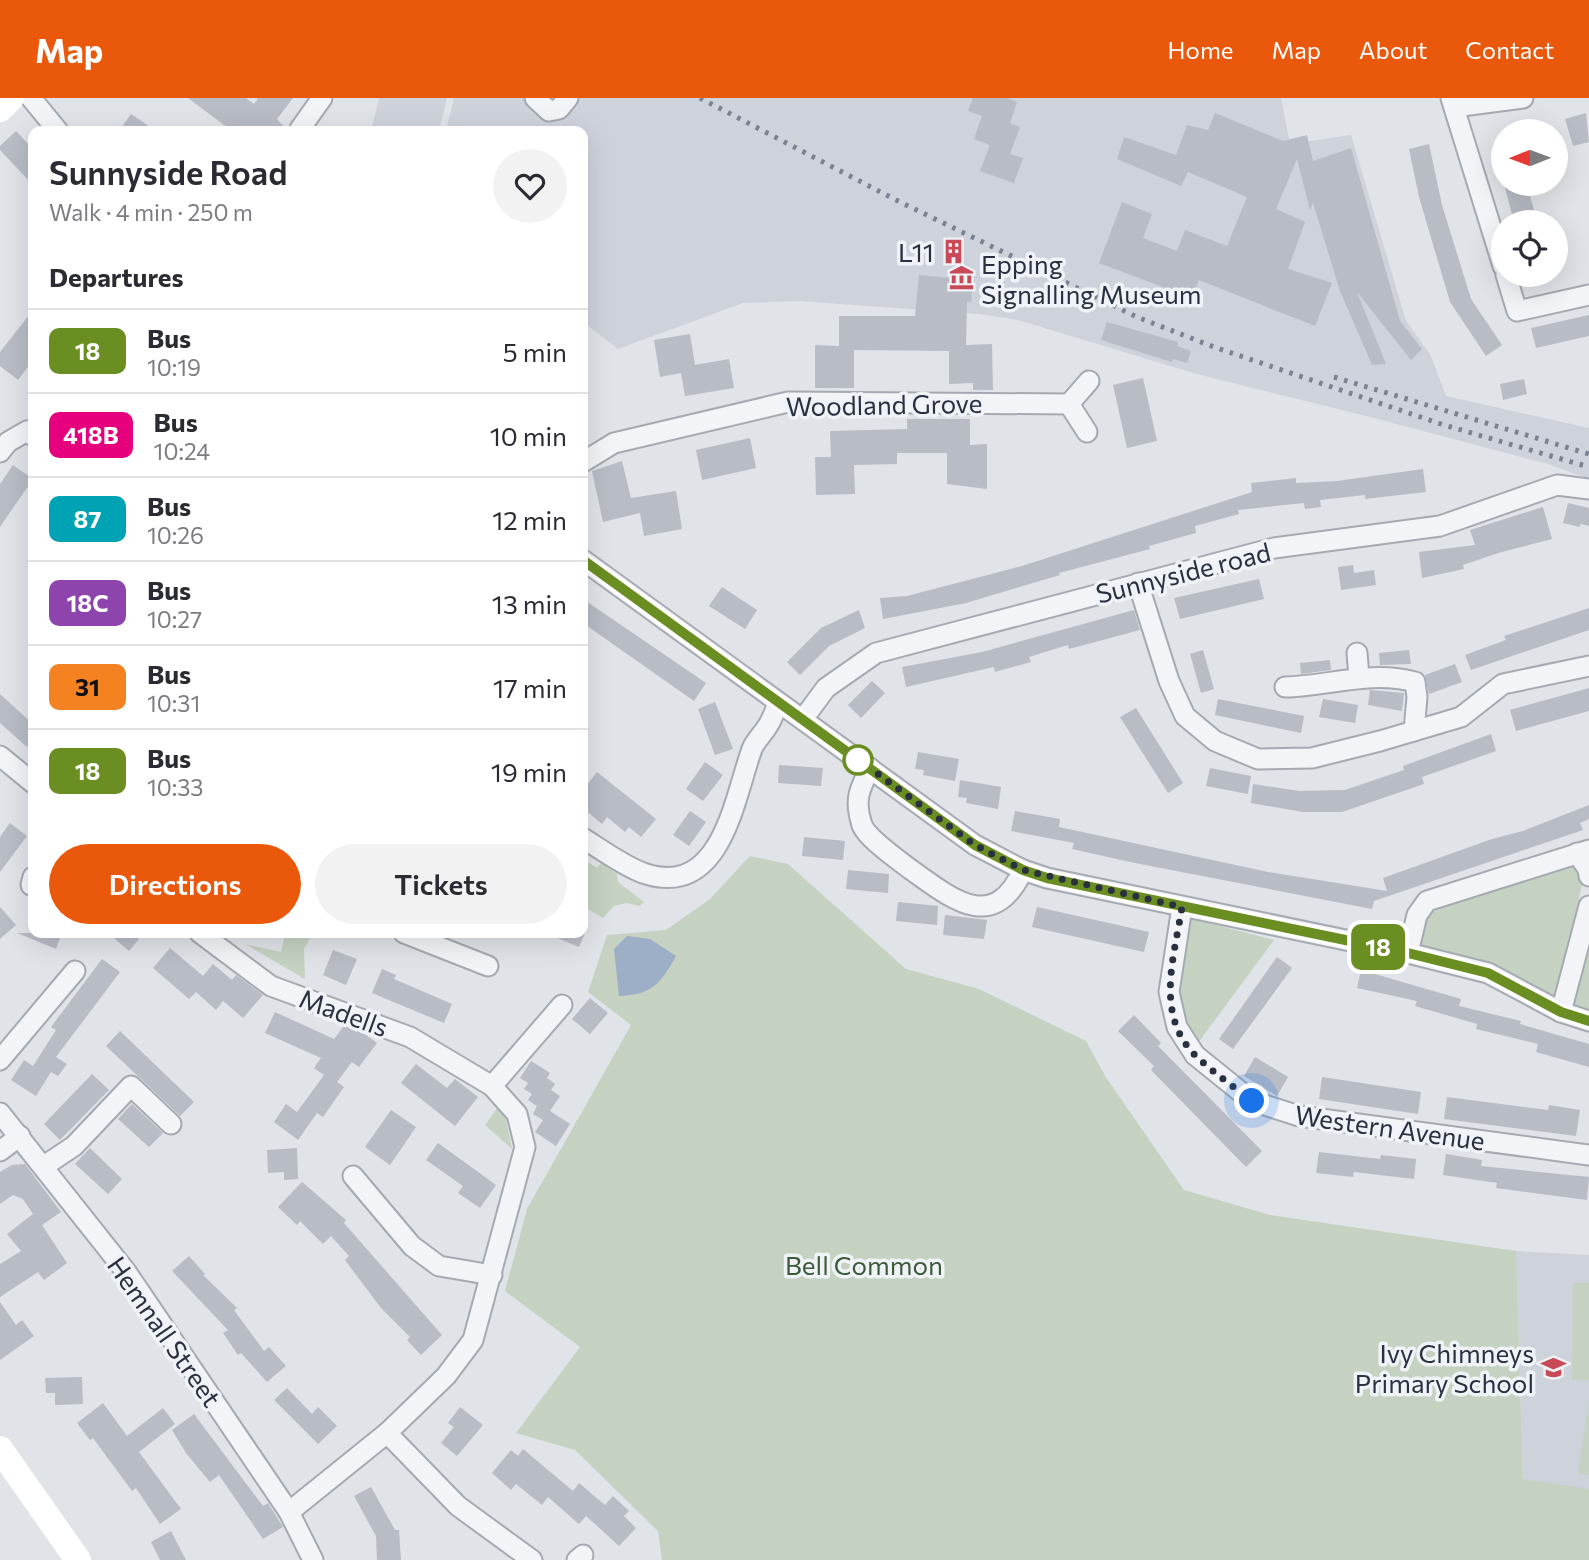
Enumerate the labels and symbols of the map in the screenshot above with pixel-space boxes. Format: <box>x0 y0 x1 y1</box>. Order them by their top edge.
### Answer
north arrow <box>1491 119 1568 196</box>
place label: L11 <box>898 236 934 267</box>
building icon: L11 <box>940 237 968 265</box>
place label: Epping Signalling Museum <box>981 248 1201 309</box>
museum icon: Epping Signalling Museum <box>947 264 975 292</box>
street label: Woodland Grove <box>785 387 983 421</box>
street label: Sunnyside road <box>1092 535 1274 609</box>
unlabelled marker <box>843 745 873 775</box>
line badge: 18 <box>1346 924 1410 970</box>
street label: Madells <box>295 982 393 1042</box>
your location <box>1234 1083 1269 1118</box>
street label: Western Avenue <box>1293 1098 1487 1156</box>
park label: Bell Common <box>785 1249 943 1280</box>
street label: Hemnall Street <box>102 1250 228 1412</box>
place label: Ivy Chimneys Primary School <box>1355 1337 1534 1398</box>
school or university icon: Ivy Chimneys Primary School <box>1540 1353 1568 1381</box>

